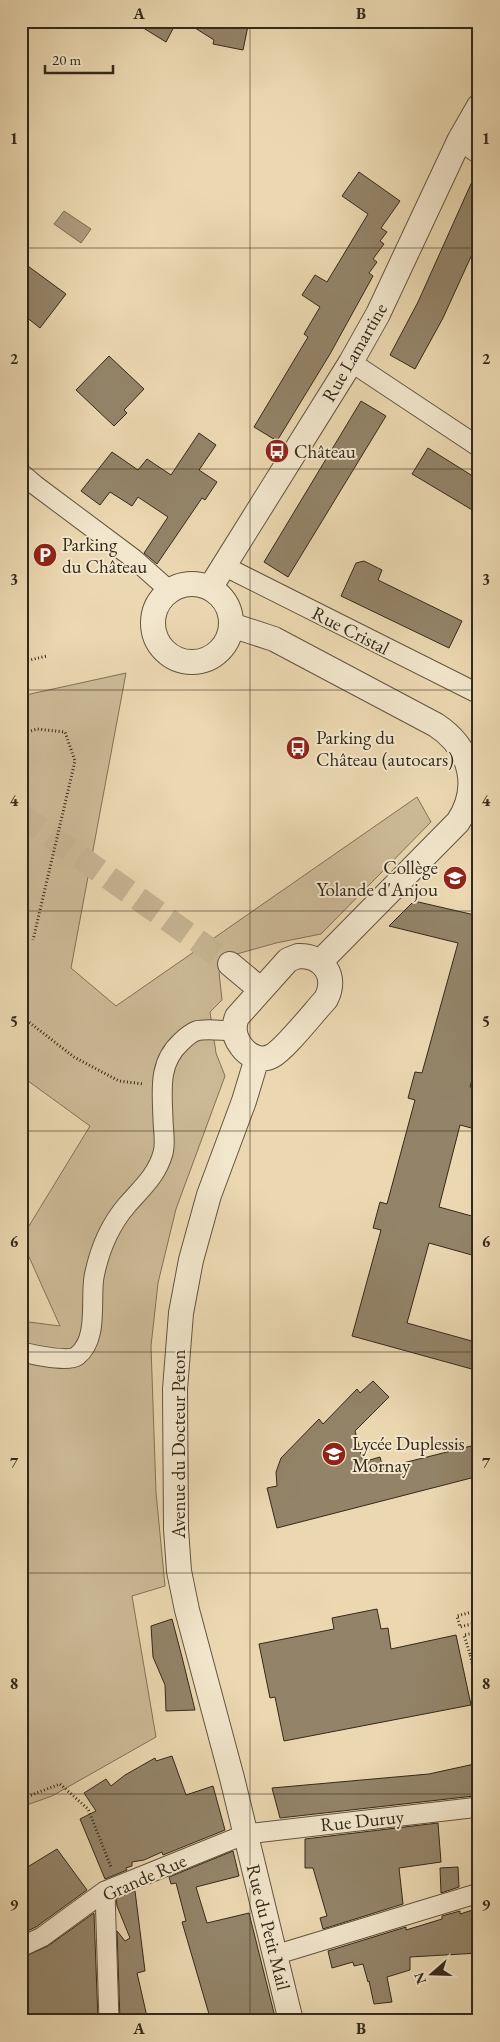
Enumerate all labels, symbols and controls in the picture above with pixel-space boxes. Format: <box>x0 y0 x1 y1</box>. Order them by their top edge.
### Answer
text: A <box>132 3 145 24</box>
text: B <box>356 3 366 24</box>
scale bar <box>45 42 112 74</box>
text: 20 m <box>52 50 81 69</box>
text: 1 <box>10 128 18 149</box>
text: 1 <box>482 128 490 149</box>
street label: Rue Lamartine <box>316 298 393 406</box>
text: 2 <box>10 348 19 369</box>
text: 2 <box>482 348 491 369</box>
bus stop icon: Château <box>264 438 290 464</box>
place label: Château <box>294 439 356 464</box>
place label: Parking du Château <box>62 532 147 579</box>
parking icon: Parking du Château <box>32 542 58 568</box>
text: 3 <box>10 569 18 590</box>
text: 3 <box>482 569 490 590</box>
street label: Rue Cristal <box>308 600 394 661</box>
place label: Parking du Château (autocars) <box>316 725 454 772</box>
bus stop icon: Parking du Château (autocars) <box>285 735 311 761</box>
text: 4 <box>10 790 19 811</box>
text: 4 <box>482 790 491 811</box>
place label: Collège Yolande d'Anjou <box>316 855 438 902</box>
school or university icon: Collège Yolande d'Anjou <box>442 865 468 891</box>
text: 5 <box>10 1011 18 1032</box>
text: 5 <box>482 1011 490 1032</box>
text: 6 <box>10 1231 19 1252</box>
text: 6 <box>482 1231 491 1252</box>
street label: Avenue du Docteur Peton <box>166 1349 191 1540</box>
place label: Lycée Duplessis Mornay <box>352 1431 465 1478</box>
school or university icon: Lycée Duplessis Mornay <box>321 1441 347 1467</box>
text: 7 <box>10 1452 19 1473</box>
text: 7 <box>482 1452 491 1473</box>
text: 8 <box>10 1673 18 1694</box>
text: 8 <box>482 1673 490 1694</box>
street label: Rue Duruy <box>319 1804 406 1837</box>
street label: Grande Rue <box>98 1848 190 1907</box>
street label: Rue du Petit Mail <box>241 1861 296 1993</box>
text: 9 <box>10 1894 19 1915</box>
text: 9 <box>482 1894 491 1915</box>
north arrow <box>408 1950 458 2000</box>
text: N <box>409 1969 430 1987</box>
text: A <box>132 2018 145 2039</box>
text: B <box>356 2018 366 2039</box>

